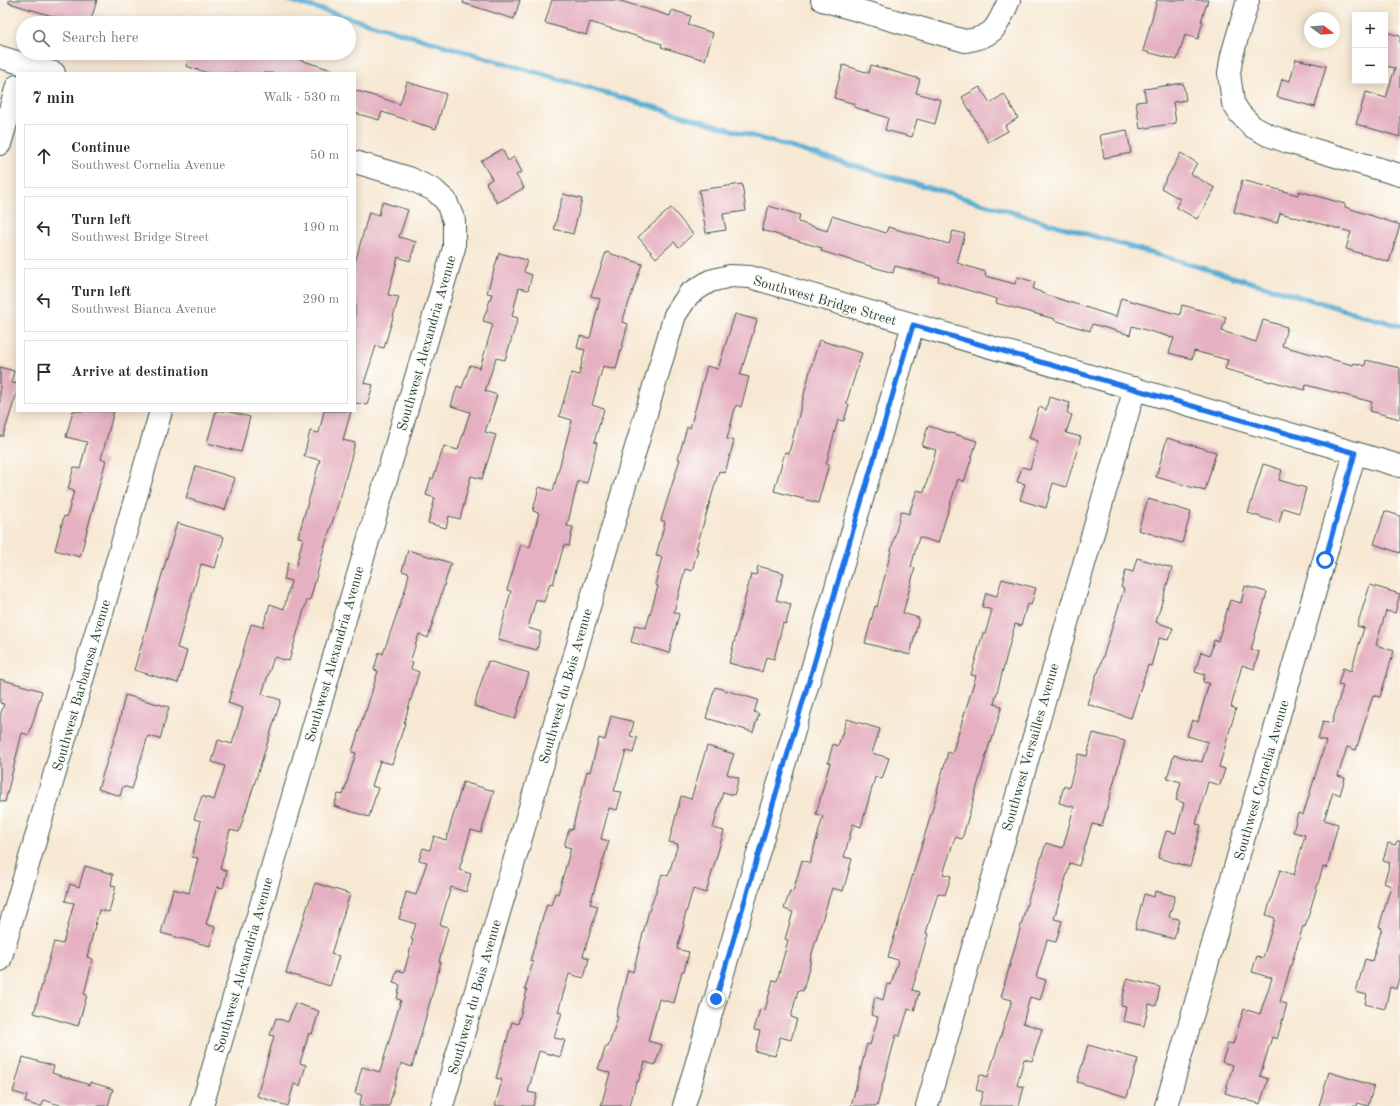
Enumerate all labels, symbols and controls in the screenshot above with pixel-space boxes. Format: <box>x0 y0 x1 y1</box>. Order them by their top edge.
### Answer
north arrow <box>1304 12 1340 48</box>
map controls <box>1352 12 1388 84</box>
button: + <box>1352 12 1388 48</box>
search box <box>16 16 356 60</box>
icon: search <box>30 27 52 49</box>
text: Search here <box>62 31 139 46</box>
button: − <box>1352 48 1388 84</box>
text: 7 min <box>32 90 75 107</box>
text: Walk · 530 m <box>263 91 340 104</box>
text: Continue <box>71 141 130 156</box>
icon: ahead <box>33 145 55 167</box>
text: 50 m <box>310 149 339 162</box>
text: Southwest Cornelia Avenue <box>71 159 225 172</box>
text: Turn left <box>71 213 131 228</box>
icon: left <box>33 217 55 239</box>
text: 190 m <box>302 221 339 234</box>
text: Southwest Bridge Street <box>71 231 209 244</box>
street label: Southwest Alexandria Avenue <box>395 254 459 433</box>
street label: Southwest Bridge Street <box>751 274 898 328</box>
text: Turn left <box>71 285 131 300</box>
icon: left <box>33 289 55 311</box>
text: 290 m <box>302 293 339 306</box>
text: Southwest Bianca Avenue <box>71 303 216 316</box>
icon: arrive <box>33 361 55 383</box>
text: Arrive at destination <box>71 365 209 380</box>
route start <box>1316 551 1334 569</box>
street label: Southwest Alexandria Avenue <box>303 565 367 744</box>
street label: Southwest Barbarosa Avenue <box>51 598 113 773</box>
street label: Southwest du Bois Avenue <box>537 607 595 765</box>
street label: Southwest Versailles Avenue <box>1000 662 1062 833</box>
street label: Southwest Cornelia Avenue <box>1232 699 1292 862</box>
street label: Southwest Alexandria Avenue <box>212 876 276 1055</box>
street label: Southwest du Bois Avenue <box>446 918 504 1076</box>
route end <box>707 990 725 1008</box>

